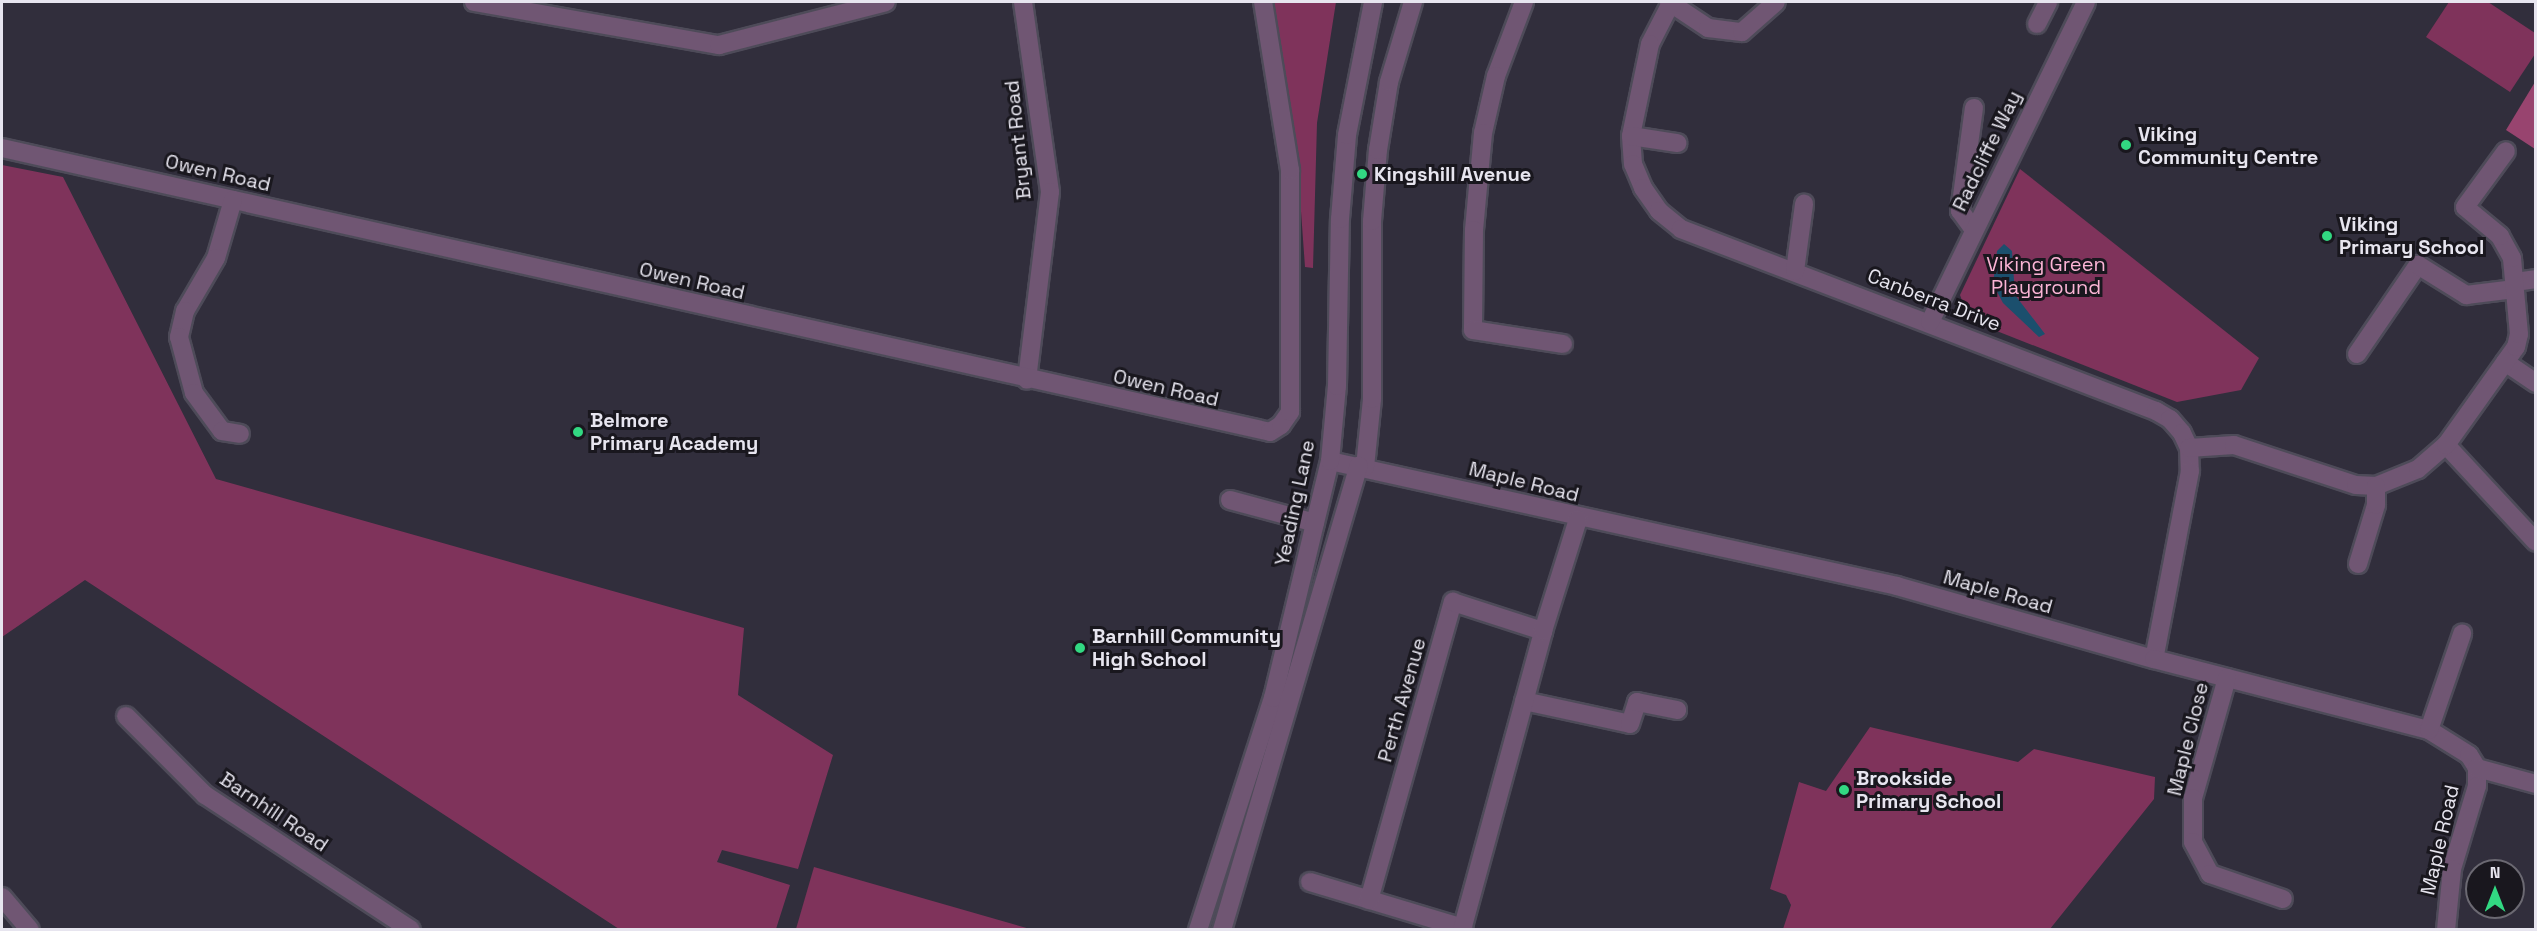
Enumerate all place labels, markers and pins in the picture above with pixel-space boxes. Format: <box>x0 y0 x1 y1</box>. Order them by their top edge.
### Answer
place label: Viking Community Centre <box>2138 122 2318 169</box>
marker: Viking Community Centre <box>2119 138 2133 152</box>
place label: Kingshill Avenue <box>1374 162 1531 186</box>
marker: Kingshill Avenue <box>1355 167 1369 181</box>
place label: Viking Primary School <box>2339 213 2484 260</box>
marker: Viking Primary School <box>2320 229 2334 243</box>
place label: Belmore Primary Academy <box>590 408 759 455</box>
marker: Belmore Primary Academy <box>571 425 585 439</box>
place label: Barnhill Community High School <box>1092 624 1281 671</box>
marker: Barnhill Community High School <box>1073 641 1087 655</box>
place label: Brookside Primary School <box>1856 766 2001 813</box>
marker: Brookside Primary School <box>1837 783 1851 797</box>

